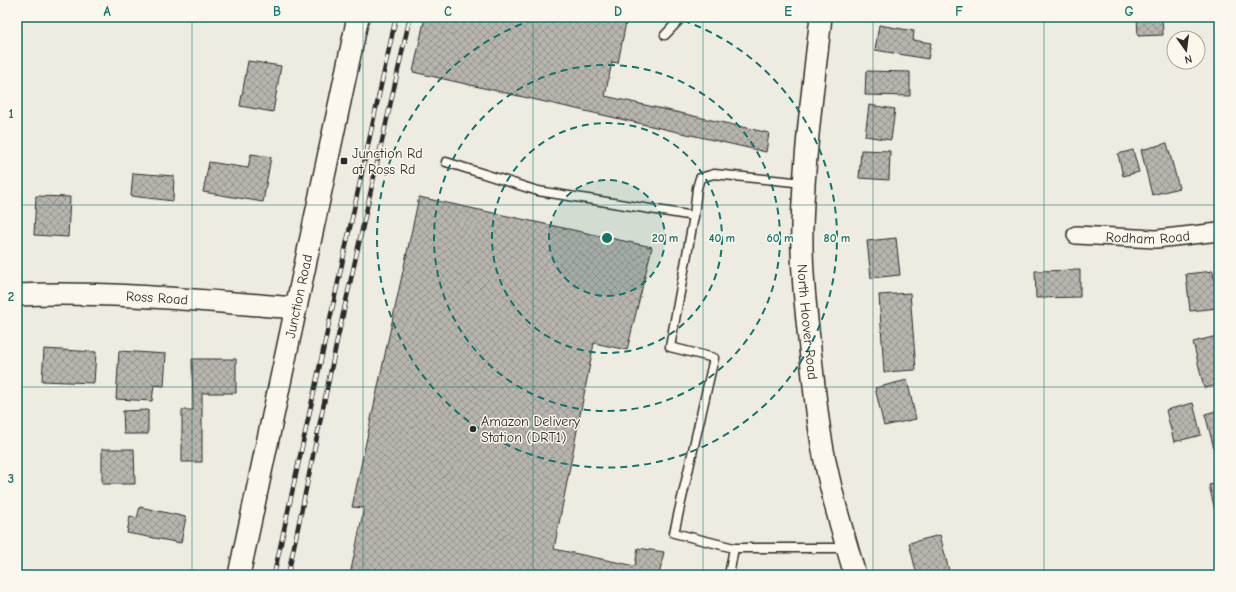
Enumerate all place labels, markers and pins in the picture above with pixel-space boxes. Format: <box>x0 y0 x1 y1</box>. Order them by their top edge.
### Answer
place label: Junction Rd at Ross Rd <box>352 145 423 178</box>
marker: Junction Rd at Ross Rd <box>339 156 349 166</box>
centre of rings <box>600 231 614 245</box>
place label: Amazon Delivery Station (DRT1) <box>481 413 581 446</box>
marker: Amazon Delivery Station (DRT1) <box>468 424 478 434</box>

